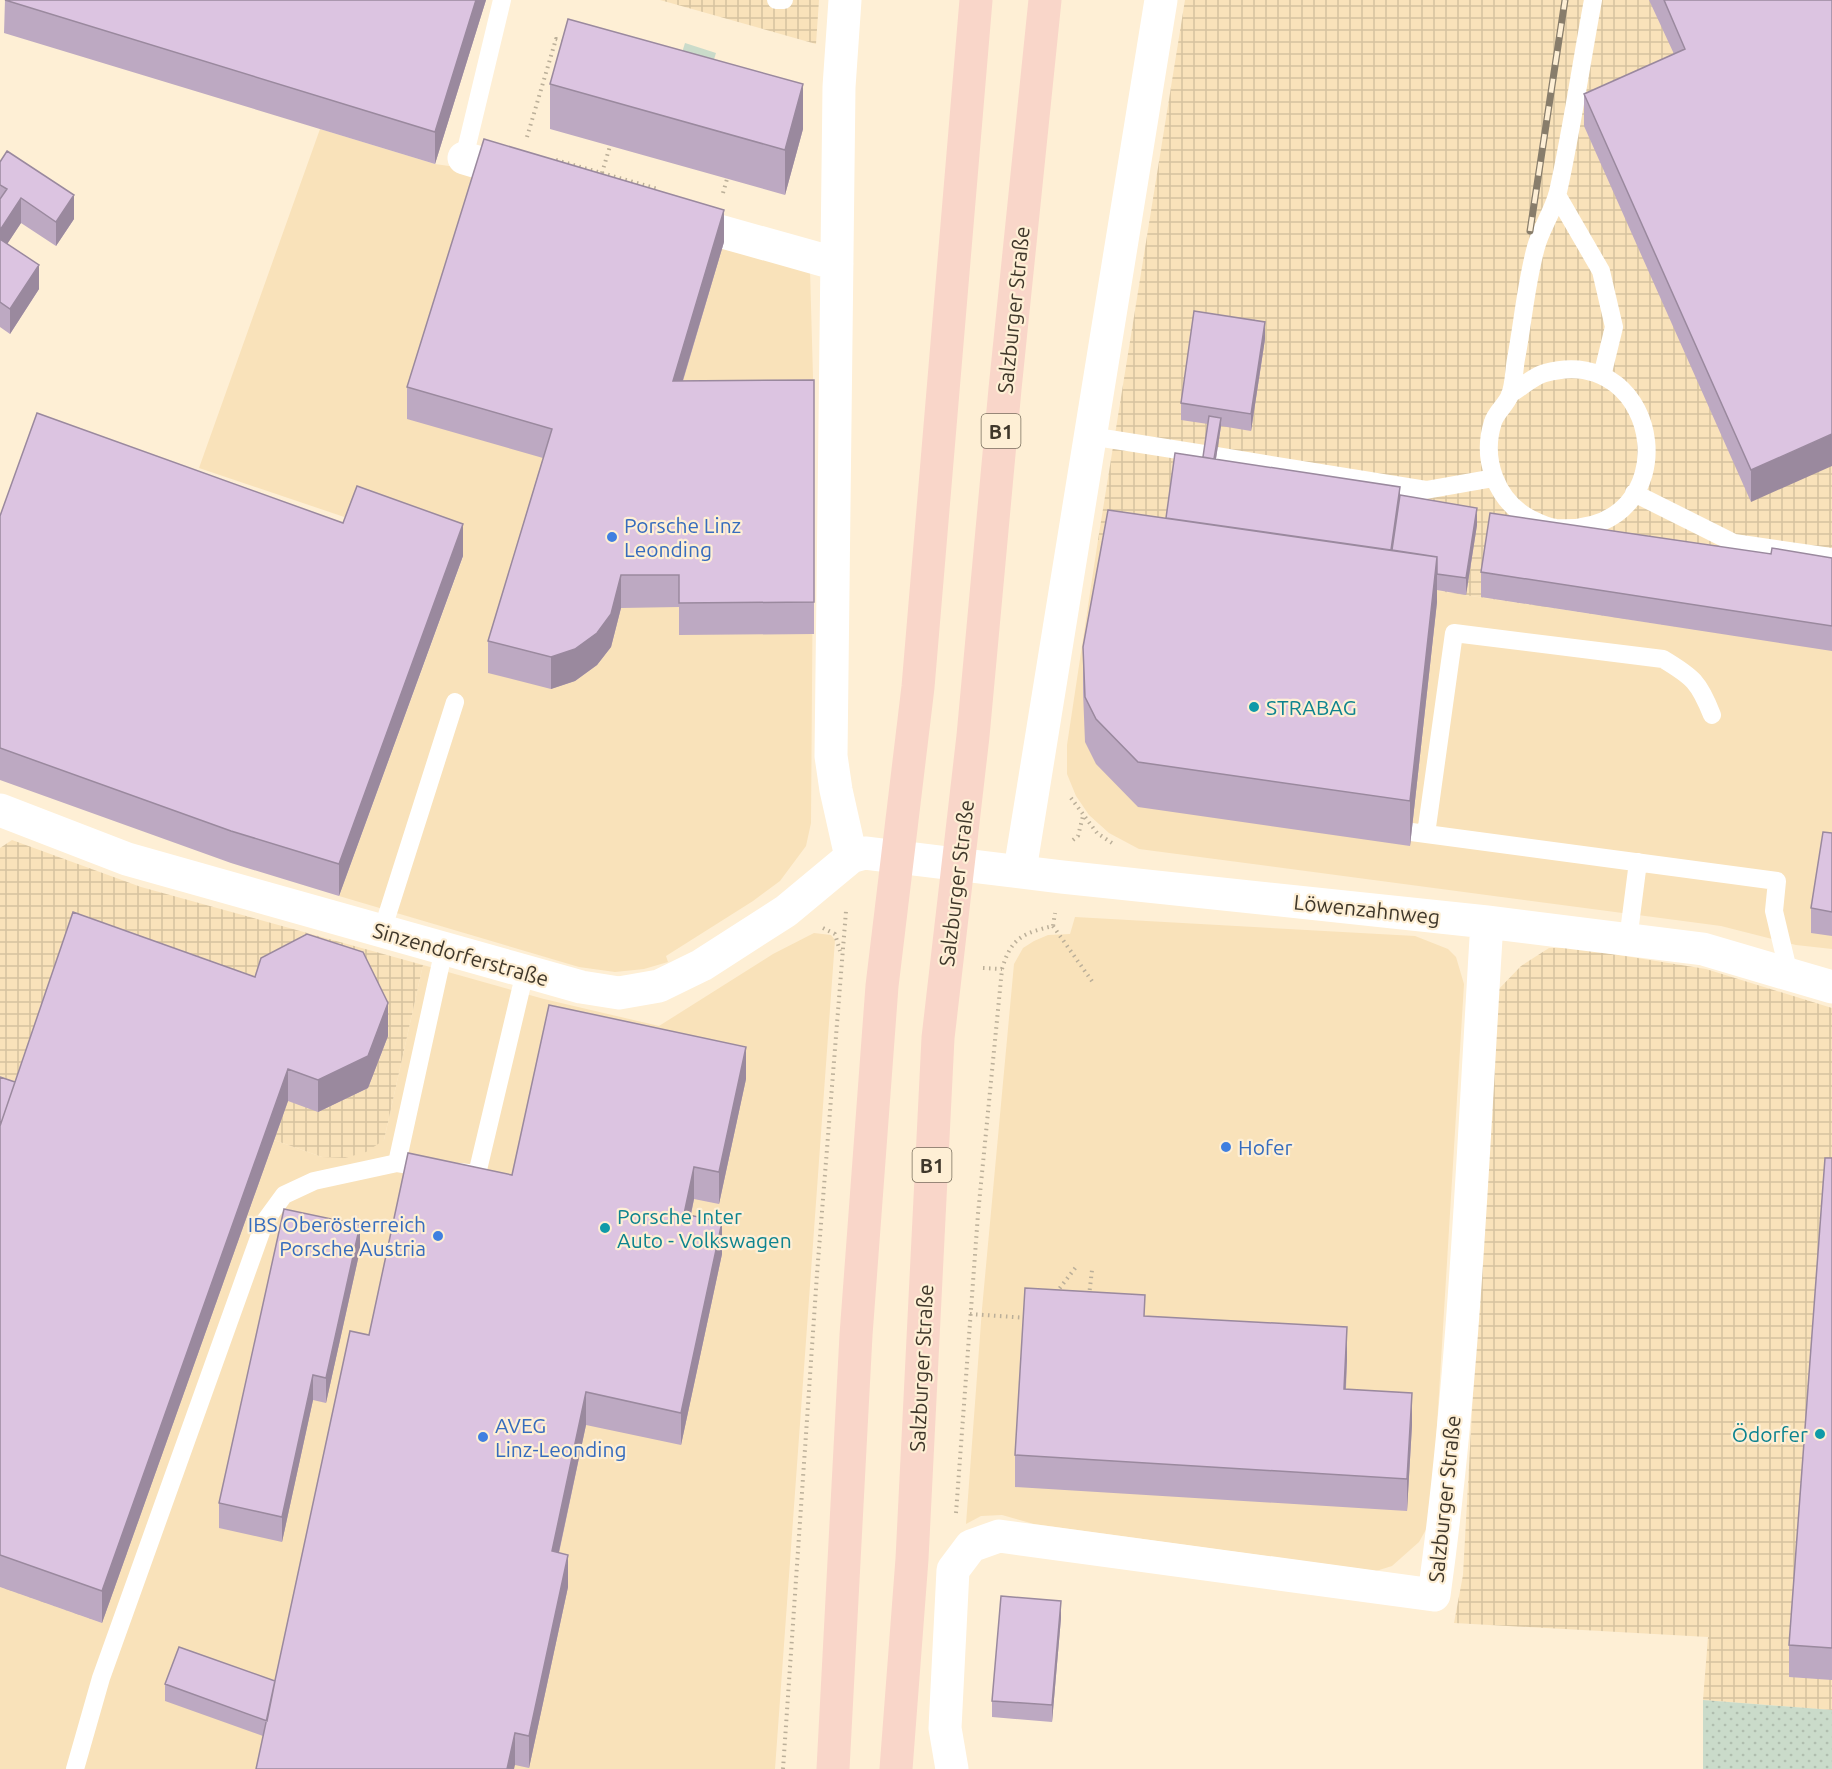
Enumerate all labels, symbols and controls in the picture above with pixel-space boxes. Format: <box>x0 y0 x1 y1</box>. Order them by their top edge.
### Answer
street label: Salzburger Straße <box>992 225 1034 395</box>
road number: B1 <box>982 414 1020 448</box>
place label: Porsche Linz Leonding <box>624 513 741 561</box>
marker: Porsche Linz Leonding <box>605 530 619 544</box>
place label: STRABAG <box>1266 695 1357 719</box>
marker: STRABAG <box>1247 700 1261 714</box>
street label: Salzburger Straße <box>934 798 978 968</box>
street label: Löwenzahnweg <box>1293 889 1441 929</box>
street label: Sinzendorferstraße <box>370 917 552 991</box>
place label: Hofer <box>1238 1135 1292 1159</box>
marker: Hofer <box>1219 1140 1233 1154</box>
road number: B1 <box>912 1148 952 1182</box>
place label: Porsche Inter Auto - Volkswagen <box>617 1204 792 1252</box>
place label: IBS Oberösterreich Porsche Austria <box>248 1212 426 1260</box>
marker: Porsche Inter Auto - Volkswagen <box>598 1221 612 1235</box>
marker: IBS Oberösterreich Porsche Austria <box>431 1229 445 1243</box>
street label: Salzburger Straße <box>905 1284 937 1452</box>
place label: AVEG Linz-Leonding <box>495 1413 627 1461</box>
street label: Salzburger Straße <box>1423 1414 1465 1584</box>
place label: Ödorfer <box>1732 1422 1808 1446</box>
marker: Ödorfer <box>1813 1427 1827 1441</box>
marker: AVEG Linz-Leonding <box>476 1430 490 1444</box>

